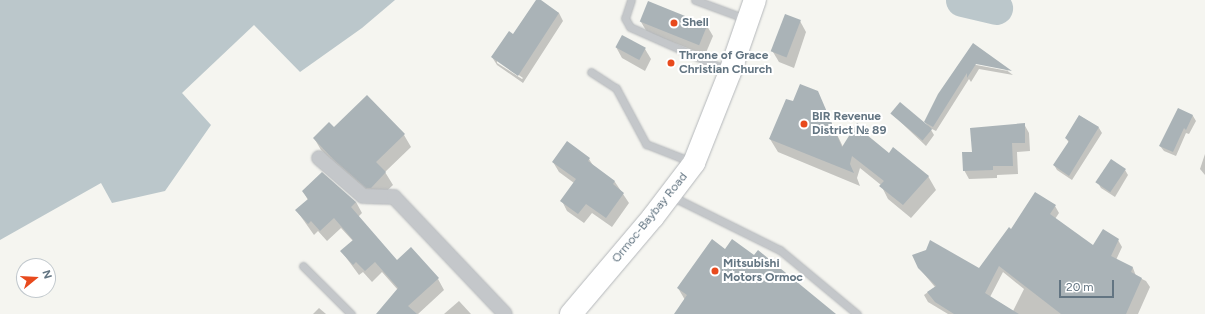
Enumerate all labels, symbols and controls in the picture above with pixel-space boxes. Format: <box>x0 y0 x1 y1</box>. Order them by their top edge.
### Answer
place label: Shell <box>682 16 709 30</box>
marker: Shell <box>669 18 679 28</box>
place label: Throne of Grace Christian Church <box>679 49 772 77</box>
marker: Throne of Grace Christian Church <box>666 58 676 68</box>
place label: BIR Revenue District № 89 <box>812 110 886 138</box>
marker: BIR Revenue District № 89 <box>799 119 809 129</box>
street label: Ormoc-Baybay Road <box>609 170 691 266</box>
place label: Mitsubishi Motors Ormoc <box>723 257 803 285</box>
north arrow <box>16 258 56 298</box>
marker: Mitsubishi Motors Ormoc <box>710 266 720 276</box>
text: N <box>39 268 54 280</box>
scale bar <box>1061 272 1116 298</box>
text: 20 m <box>1066 280 1094 294</box>

